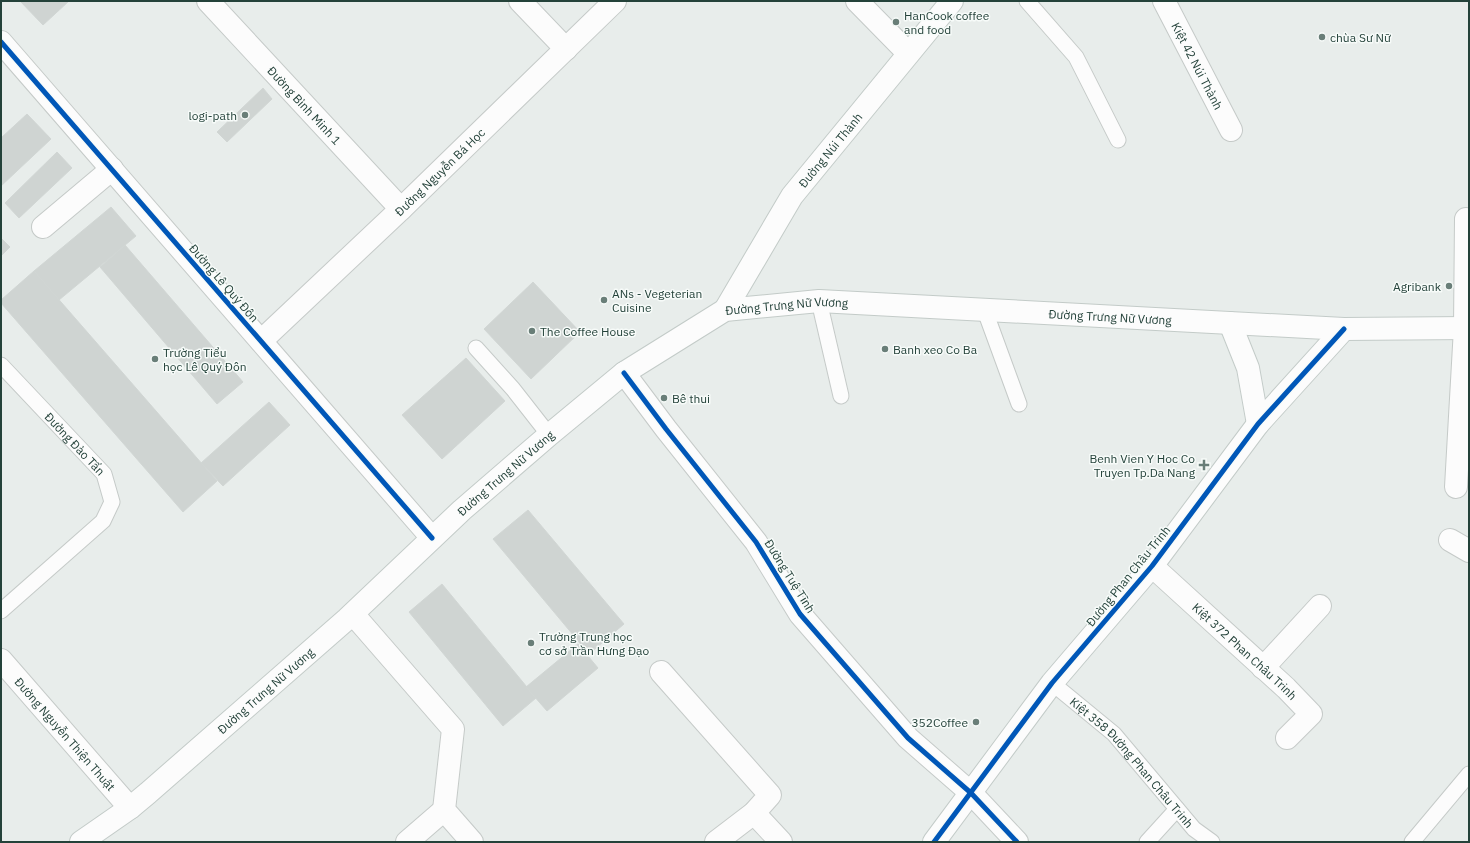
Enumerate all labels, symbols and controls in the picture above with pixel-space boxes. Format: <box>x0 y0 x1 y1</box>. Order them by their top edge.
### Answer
place label: HanCook coffee and food <box>904 8 990 37</box>
marker: HanCook coffee and food <box>891 17 901 27</box>
street label: Kiệt 42 Núi Thành <box>1169 20 1227 112</box>
place label: chùa Sư Nữ <box>1330 30 1391 45</box>
marker: chùa Sư Nữ <box>1317 32 1327 42</box>
street label: Đường Bình Minh 1 <box>265 63 345 147</box>
place label: logi-path <box>188 108 237 123</box>
street label: Đường Núi Thành <box>795 109 865 190</box>
marker: logi-path <box>240 110 250 120</box>
street label: Đường Nguyễn Bá Học <box>391 125 488 219</box>
street label: Đường Lê Quý Đôn <box>186 241 262 325</box>
place label: Agribank <box>1393 279 1442 294</box>
marker: Agribank <box>1444 281 1454 291</box>
place label: ANs - Vegeterian Cuisine <box>612 286 702 315</box>
street label: Đường Trưng Nữ Vương <box>725 293 849 317</box>
marker: ANs - Vegeterian Cuisine <box>599 295 609 305</box>
street label: Đường Trưng Nữ Vương <box>1048 306 1173 327</box>
place label: The Coffee House <box>540 324 636 339</box>
marker: The Coffee House <box>527 326 537 336</box>
place label: Banh xeo Co Ba <box>893 342 978 357</box>
marker: Banh xeo Co Ba <box>880 344 890 354</box>
place label: Trường Tiểu học Lê Quý Đôn <box>163 345 246 374</box>
marker: Trường Tiểu học Lê Quý Đôn <box>150 354 160 364</box>
place label: Bê thui <box>672 391 710 406</box>
marker: Bê thui <box>659 393 669 403</box>
street label: Đường Đào Tấn <box>42 409 108 478</box>
street label: Đường Trưng Nữ Vương <box>454 426 557 519</box>
place label: Benh Vien Y Hoc Co Truyen Tp.Da Nang <box>1089 451 1196 480</box>
marker: Benh Vien Y Hoc Co Truyen Tp.Da Nang <box>1198 459 1210 471</box>
street label: Đường Phan Châu Trinh <box>1083 523 1173 629</box>
street label: Đường Tuệ Tĩnh <box>761 536 819 616</box>
street label: Kiệt 372 Phan Châu Trinh <box>1190 599 1301 703</box>
place label: Trường Trung học cơ sở Trần Hưng Đạo <box>539 629 649 658</box>
marker: Trường Trung học cơ sở Trần Hưng Đạo <box>526 638 536 648</box>
street label: Đường Trưng Nữ Vương <box>214 644 317 737</box>
street label: Đường Nguyễn Thiện Thuật <box>12 674 119 794</box>
street label: Kiệt 358 Đường Phan Châu Trinh <box>1067 694 1197 831</box>
place label: 352Coffee <box>911 715 968 730</box>
marker: 352Coffee <box>971 717 981 727</box>

